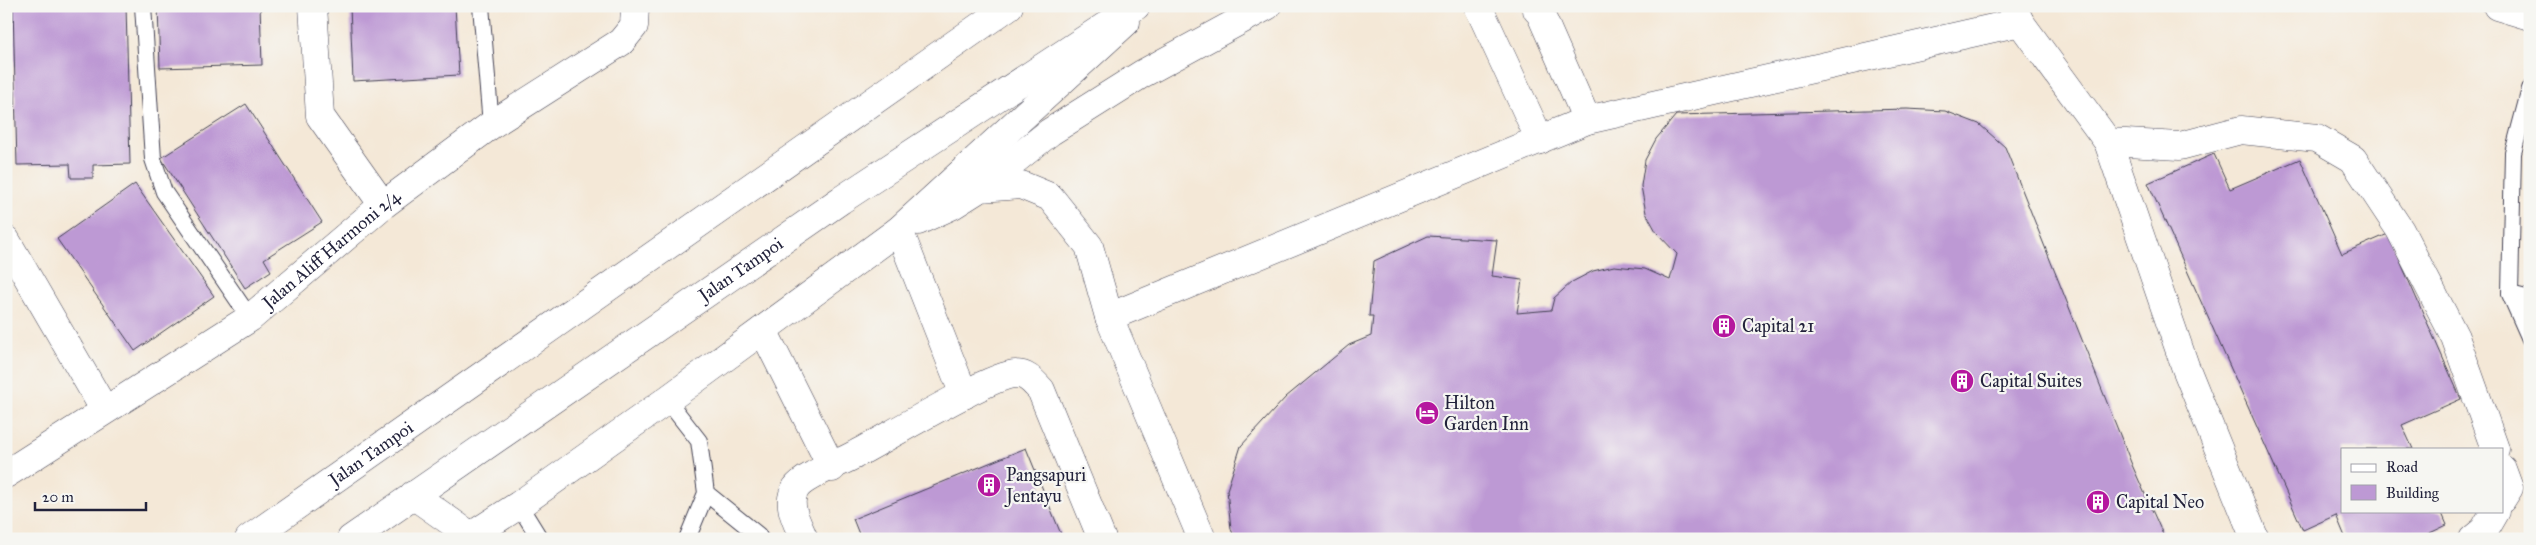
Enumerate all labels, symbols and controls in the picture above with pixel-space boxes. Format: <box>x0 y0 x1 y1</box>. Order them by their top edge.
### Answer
street label: Jalan Aliff Harmoni 2/4 <box>256 185 405 316</box>
street label: Jalan Tampoi <box>693 232 787 308</box>
building icon: Capital 21 <box>1711 313 1737 339</box>
place label: Capital 21 <box>1742 315 1814 337</box>
building icon: Capital Suites <box>1949 368 1975 394</box>
place label: Capital Suites <box>1980 370 2082 392</box>
place label: Hilton Garden Inn <box>1444 392 1529 435</box>
hotel icon: Hilton Garden Inn <box>1414 400 1440 426</box>
street label: Jalan Tampoi <box>323 416 417 492</box>
legend <box>2341 448 2504 512</box>
text: Road <box>2386 458 2418 476</box>
place label: Pangsapuri Jentayu <box>1004 464 1086 508</box>
building icon: Pangsapuri Jentayu <box>976 472 1002 498</box>
scale bar <box>35 480 146 512</box>
text: Building <box>2386 484 2440 502</box>
text: 20 m <box>42 488 74 506</box>
building icon: Capital Neo <box>2085 489 2111 515</box>
place label: Capital Neo <box>2116 491 2204 513</box>

